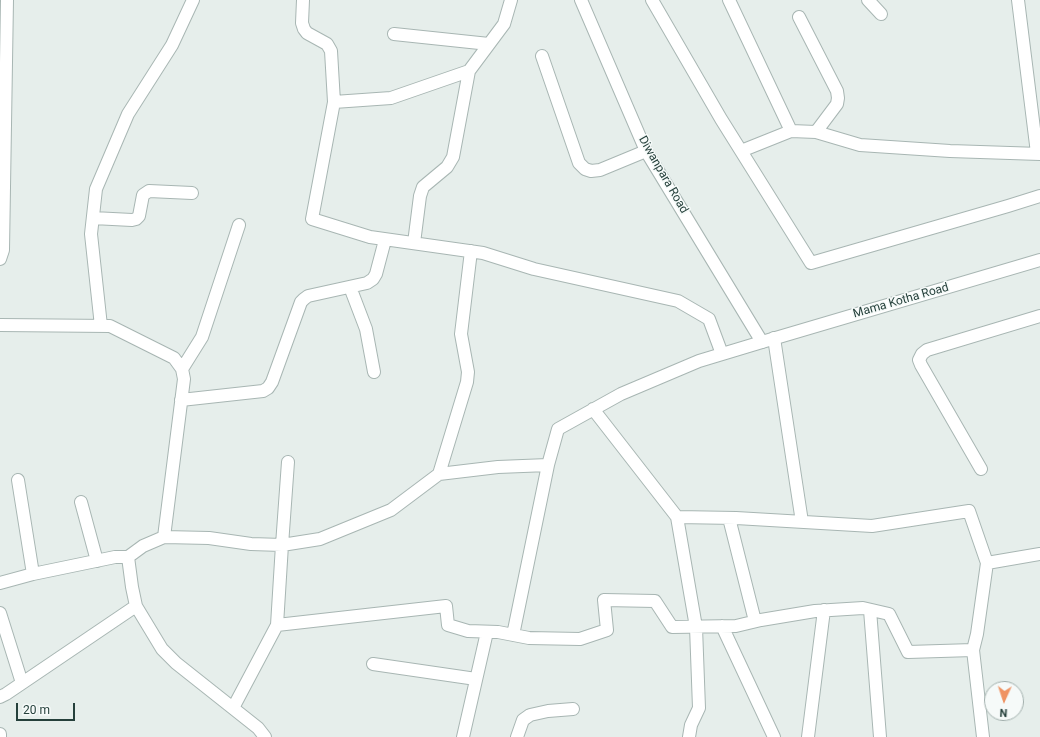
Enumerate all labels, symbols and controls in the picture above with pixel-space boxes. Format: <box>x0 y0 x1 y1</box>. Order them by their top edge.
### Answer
street label: Diwanpara Road <box>635 134 691 216</box>
street label: Mama Kotha Road <box>852 280 950 322</box>
north arrow <box>984 681 1024 721</box>
scale bar <box>18 695 77 721</box>
text: 20 m <box>23 703 50 717</box>
text: N <box>999 706 1008 719</box>

